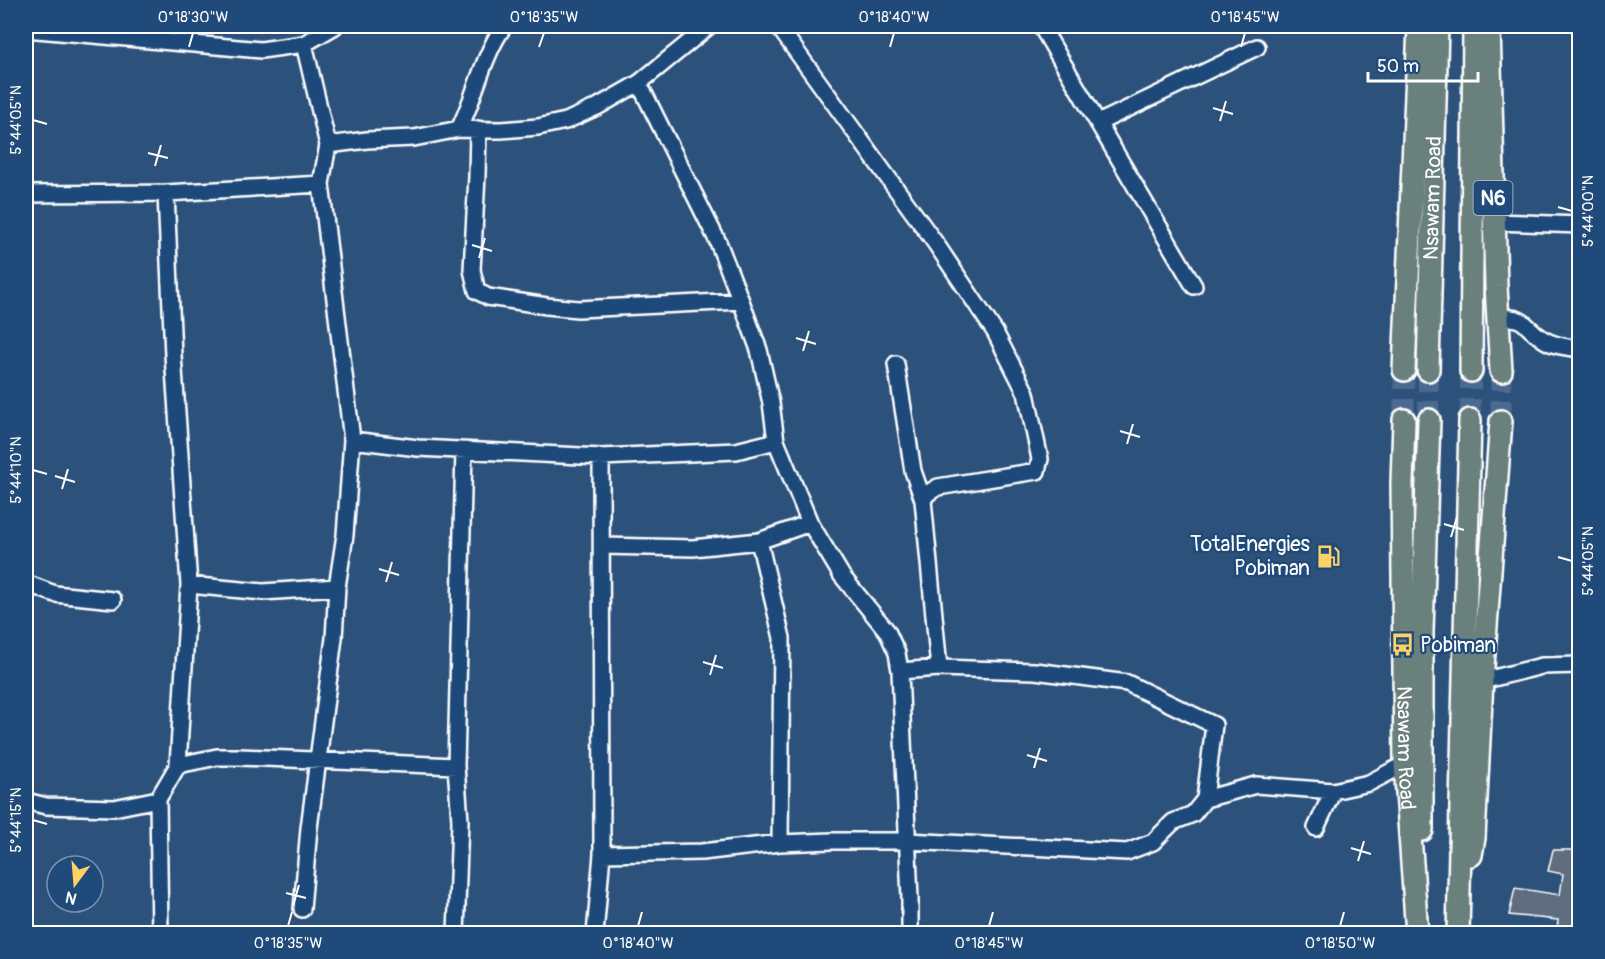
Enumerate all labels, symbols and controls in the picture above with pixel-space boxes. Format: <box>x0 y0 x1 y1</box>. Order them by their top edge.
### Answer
text: 0°18'30"W <box>158 8 229 27</box>
text: 0°18'35"W <box>510 8 578 27</box>
text: 0°18'40"W <box>858 8 930 27</box>
text: 0°18'45"W <box>1211 8 1280 27</box>
scale bar <box>1368 45 1478 83</box>
text: 50 m <box>1377 55 1419 78</box>
text: 5°44'05"N <box>7 85 26 155</box>
street label: Nsawam Road <box>1417 136 1448 260</box>
text: 5°44'00"N <box>1579 175 1598 247</box>
road number: N6 <box>1474 181 1512 215</box>
text: 5°44'10"N <box>7 436 26 504</box>
text: 5°44'05"N <box>1579 526 1598 596</box>
place label: TotalEnergies Pobiman <box>1190 531 1311 582</box>
fuel station icon: TotalEnergies Pobiman <box>1315 543 1341 569</box>
bus stop icon: Pobiman <box>1389 632 1415 658</box>
place label: Pobiman <box>1420 632 1496 659</box>
street label: Nsawam Road <box>1391 686 1422 811</box>
text: 5°44'15"N <box>7 787 26 853</box>
north arrow <box>45 854 105 914</box>
text: N <box>63 886 79 909</box>
text: 0°18'35"W <box>254 934 322 953</box>
text: 0°18'40"W <box>602 934 674 953</box>
text: 0°18'45"W <box>955 934 1024 953</box>
text: 0°18'50"W <box>1305 934 1375 953</box>

